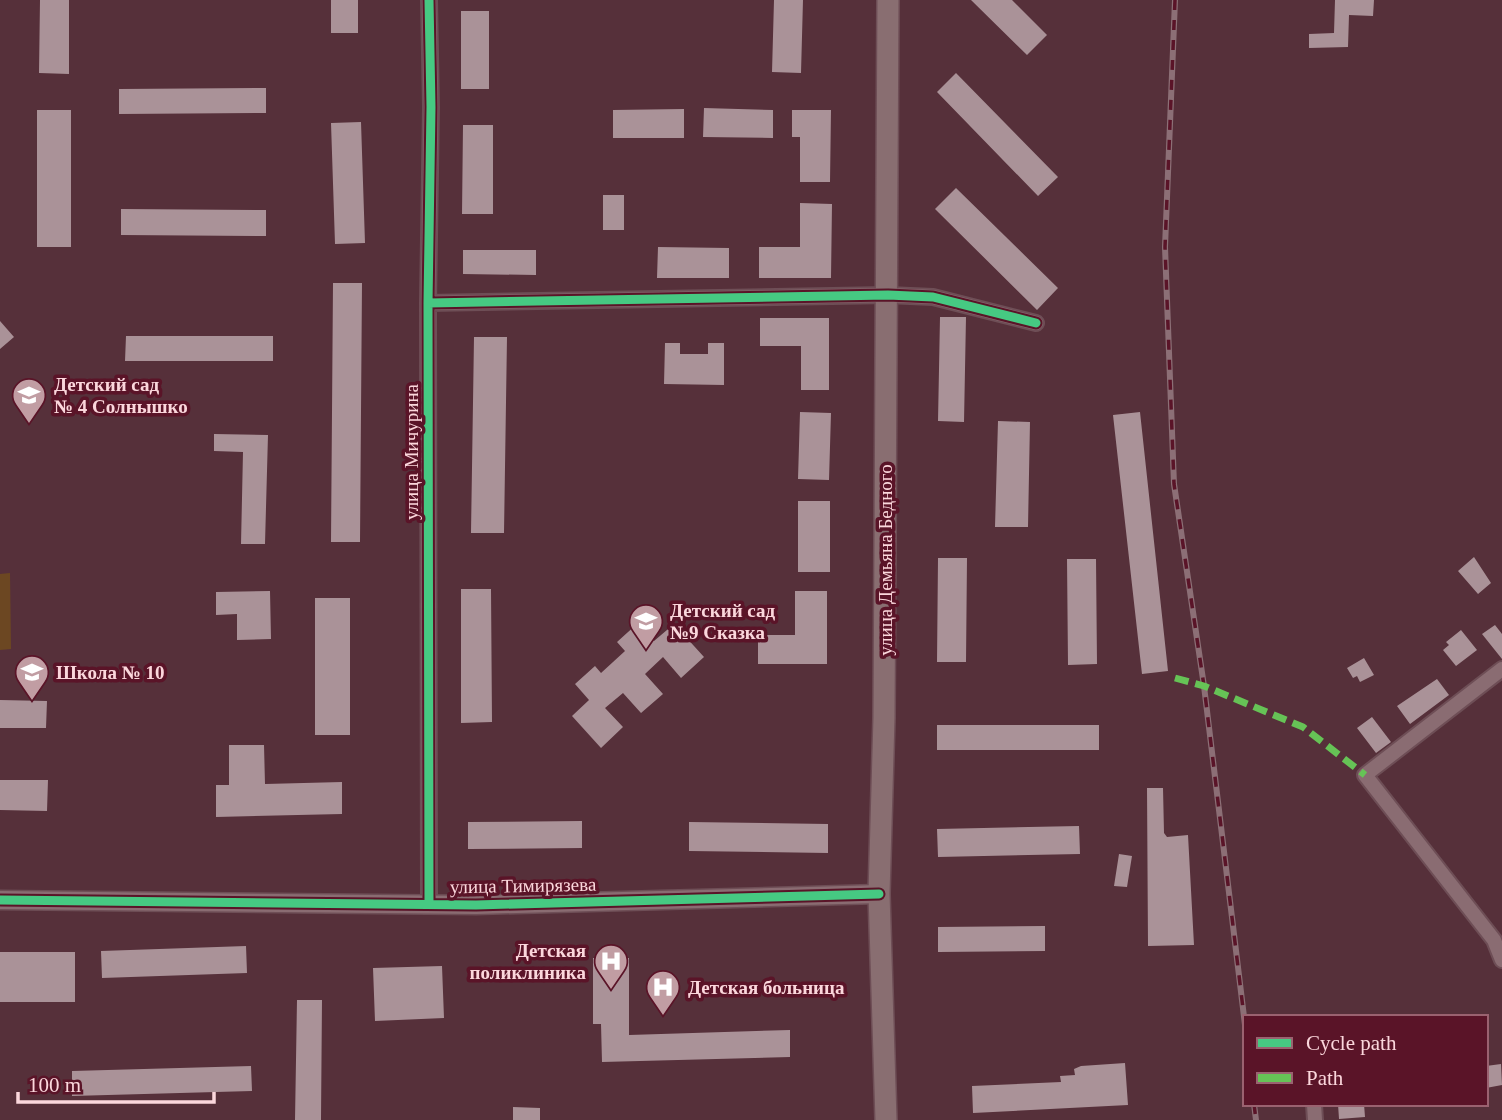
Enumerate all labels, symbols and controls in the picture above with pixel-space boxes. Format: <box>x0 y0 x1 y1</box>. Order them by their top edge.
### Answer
place label: Детский сад № 4 Солнышко <box>54 374 188 417</box>
school or university icon: Детский сад № 4 Солнышко <box>10 376 48 425</box>
street label: улица Мичурина <box>401 383 422 520</box>
street label: улица Демьяна Бедного <box>875 464 896 656</box>
place label: Детский сад №9 Сказка <box>670 600 775 643</box>
school or university icon: Детский сад №9 Сказка <box>627 602 665 651</box>
school or university icon: Школа № 10 <box>13 653 51 702</box>
place label: Школа № 10 <box>56 662 165 683</box>
street label: улица Тимирязева <box>450 874 597 897</box>
place label: Детская поликлиника <box>470 940 586 983</box>
hospital icon: Детская поликлиника <box>592 942 630 991</box>
hospital icon: Детская больница <box>644 968 682 1017</box>
place label: Детская больница <box>688 977 845 998</box>
legend <box>1243 1015 1488 1106</box>
text: Cycle path <box>1306 1031 1397 1055</box>
scale bar <box>18 1060 214 1104</box>
text: Path <box>1306 1066 1344 1090</box>
text: 100 m <box>28 1073 81 1097</box>

